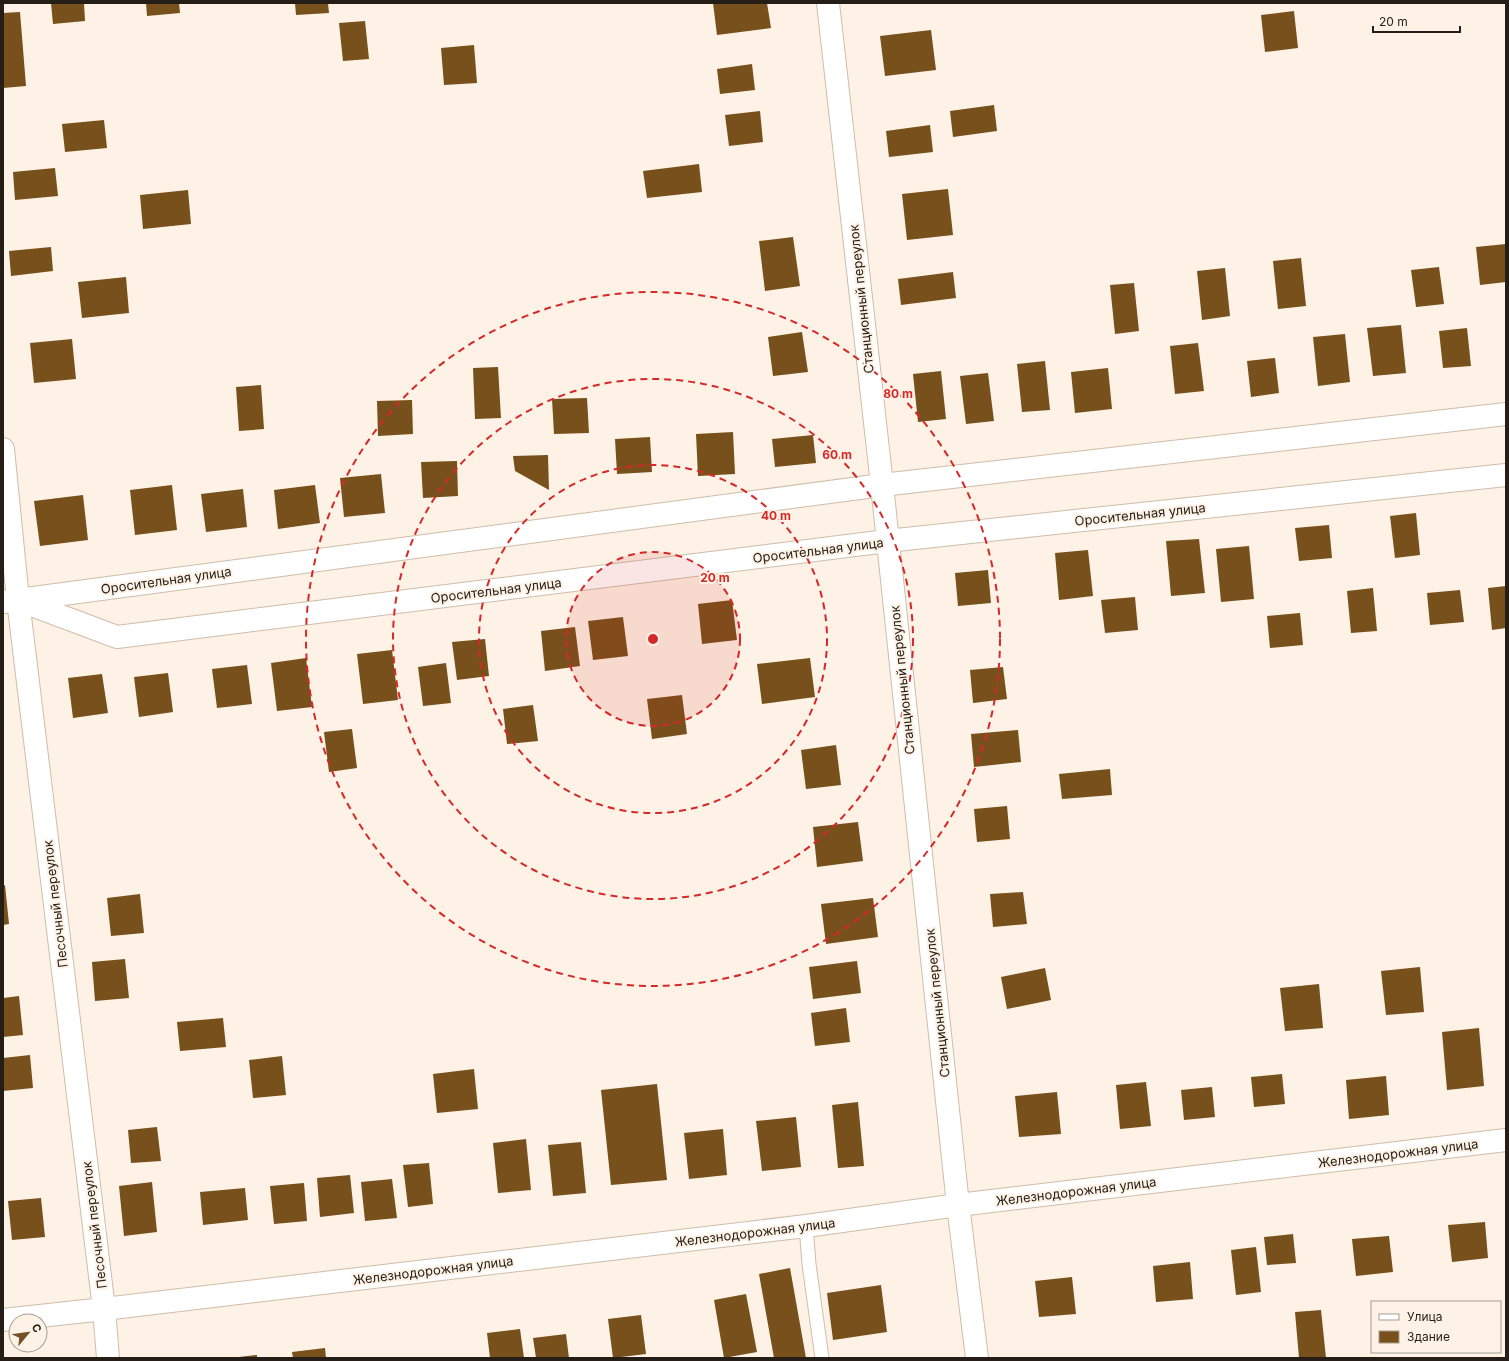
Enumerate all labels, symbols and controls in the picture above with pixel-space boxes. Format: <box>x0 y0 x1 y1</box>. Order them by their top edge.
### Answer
scale bar <box>1373 8 1460 34</box>
text: 20 m <box>1379 14 1408 29</box>
street label: Станционный переулок <box>845 224 877 374</box>
text: 80 m <box>883 386 913 401</box>
text: 60 m <box>822 447 852 462</box>
street label: Оросительная улица <box>1074 499 1206 529</box>
text: 40 m <box>761 508 791 523</box>
street label: Оросительная улица <box>752 534 884 566</box>
street label: Оросительная улица <box>100 563 232 597</box>
text: 20 m <box>700 570 730 585</box>
street label: Оросительная улица <box>430 574 562 606</box>
street label: Станционный переулок <box>886 605 918 755</box>
centre of rings <box>646 632 660 646</box>
street label: Песочный переулок <box>39 839 71 969</box>
street label: Станционный переулок <box>921 928 953 1078</box>
street label: Железнодорожная улица <box>1317 1135 1479 1171</box>
street label: Песочный переулок <box>78 1160 110 1290</box>
street label: Железнодорожная улица <box>995 1173 1157 1209</box>
street label: Железнодорожная улица <box>674 1214 836 1250</box>
street label: Железнодорожная улица <box>352 1252 514 1288</box>
legend <box>1371 1301 1501 1353</box>
text: Улица <box>1407 1309 1442 1324</box>
north arrow <box>8 1313 48 1353</box>
text: С <box>29 1321 45 1335</box>
text: Здание <box>1407 1329 1450 1344</box>

